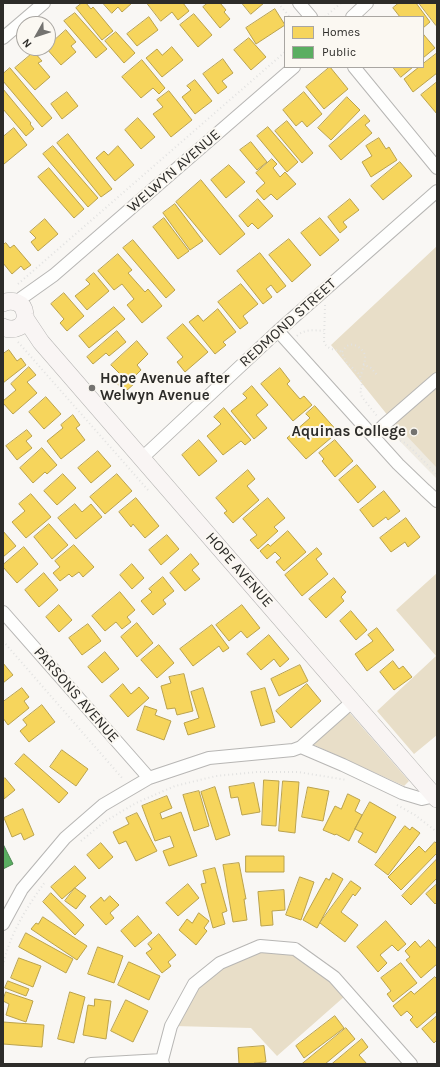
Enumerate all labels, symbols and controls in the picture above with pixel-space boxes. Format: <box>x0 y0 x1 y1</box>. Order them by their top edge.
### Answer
north arrow <box>16 16 56 56</box>
legend <box>284 16 424 68</box>
text: Homes <box>322 25 360 39</box>
text: N <box>20 36 35 50</box>
text: Public <box>322 45 356 59</box>
street label: WELWYN AVENUE <box>124 126 224 216</box>
street label: REDMOND STREET <box>236 275 340 371</box>
place label: Hope Avenue after Welwyn Avenue <box>100 370 229 405</box>
marker: Hope Avenue after Welwyn Avenue <box>87 383 97 393</box>
place label: Aquinas College <box>292 423 406 441</box>
marker: Aquinas College <box>409 427 419 437</box>
street label: HOPE AVENUE <box>202 529 276 611</box>
street label: PARSONS AVENUE <box>30 644 122 746</box>

